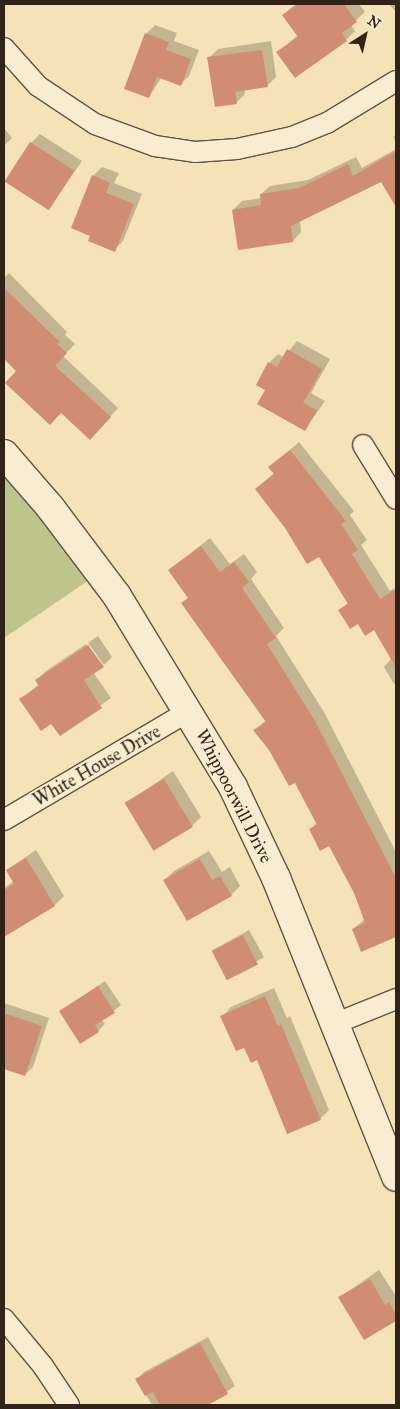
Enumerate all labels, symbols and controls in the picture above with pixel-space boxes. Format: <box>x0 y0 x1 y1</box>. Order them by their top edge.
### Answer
north arrow <box>340 10 390 60</box>
text: N <box>364 12 384 33</box>
street label: White House Drive <box>29 721 165 811</box>
street label: Whippoorwill Drive <box>191 725 277 867</box>

